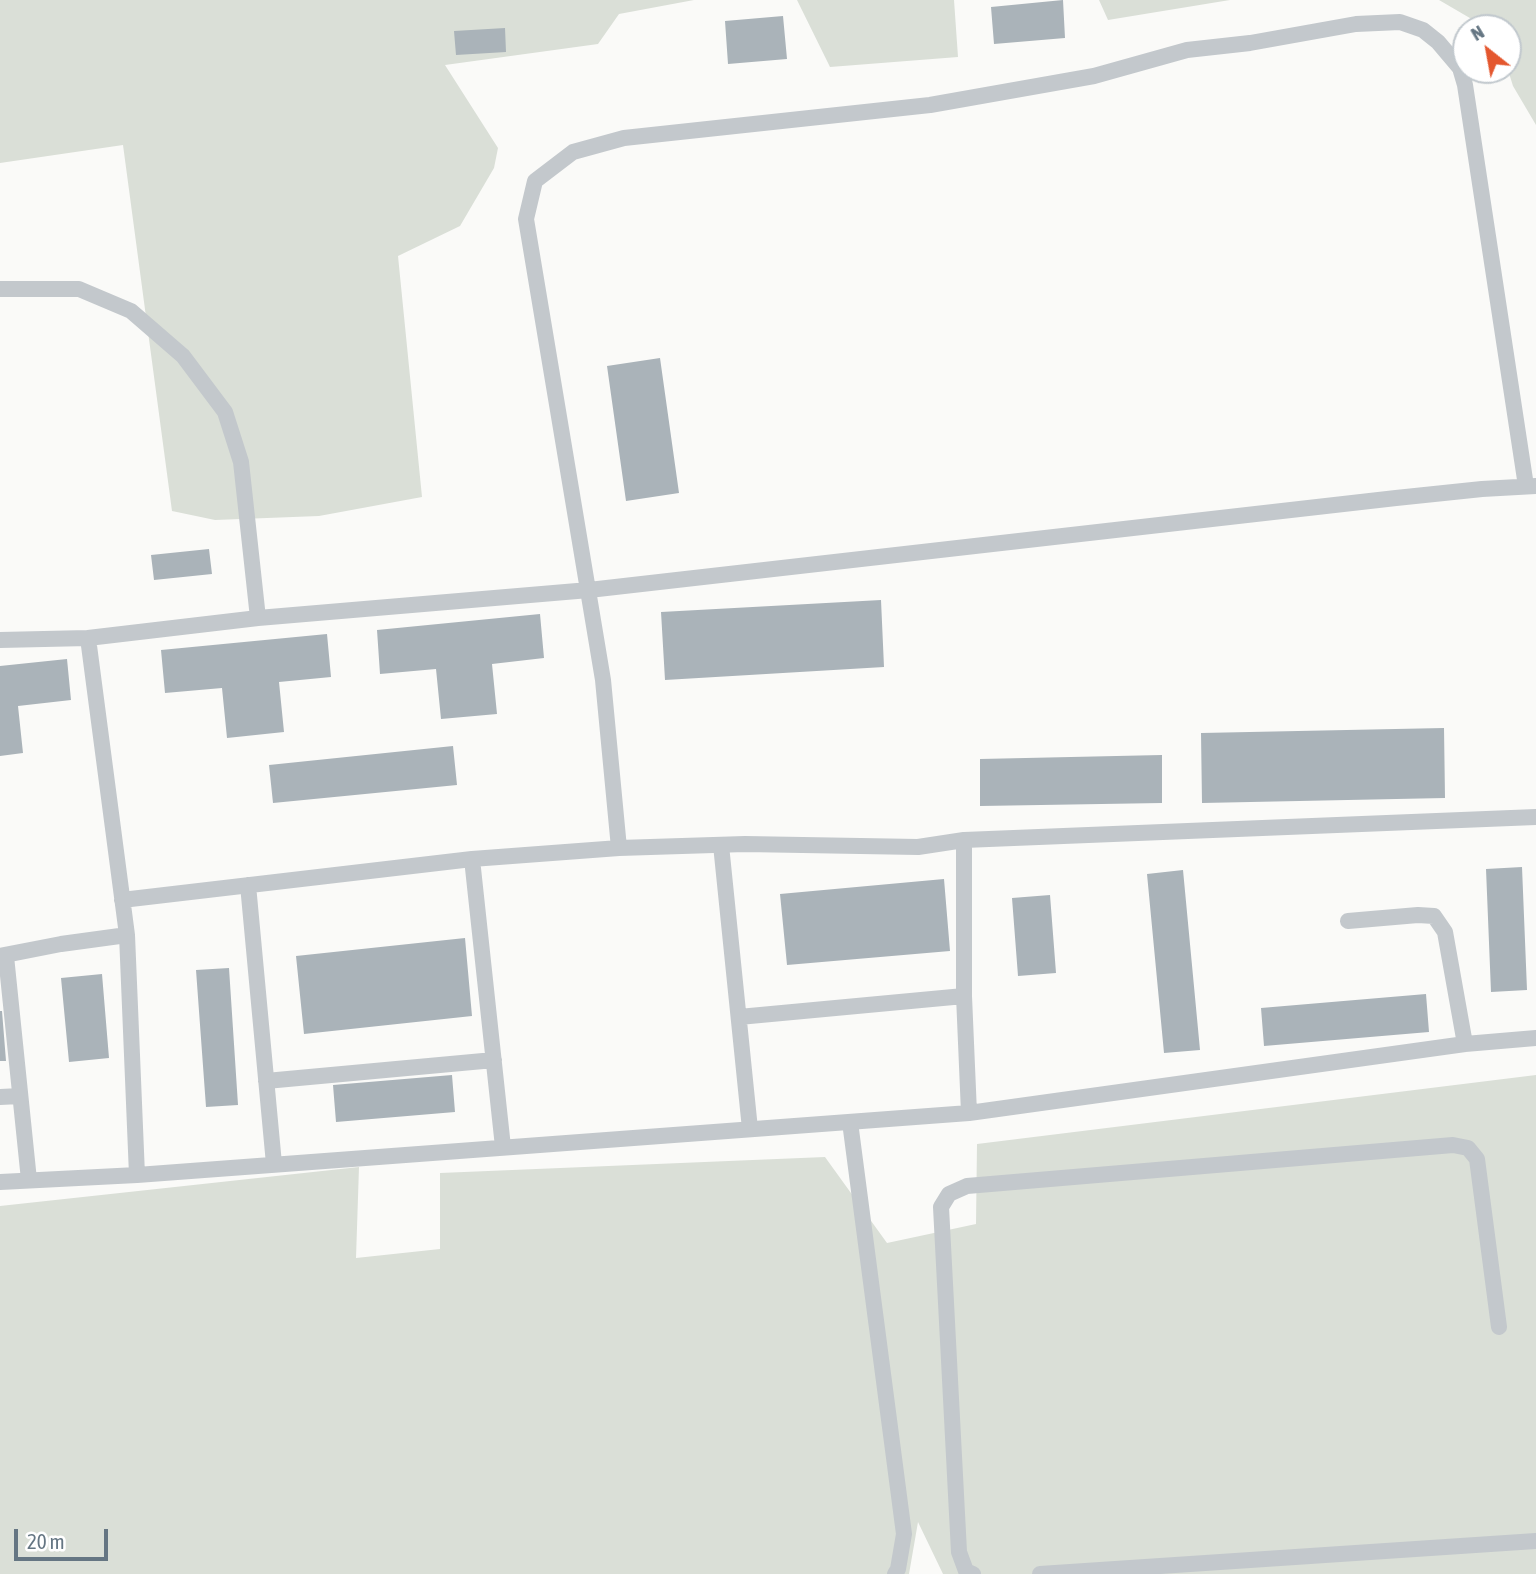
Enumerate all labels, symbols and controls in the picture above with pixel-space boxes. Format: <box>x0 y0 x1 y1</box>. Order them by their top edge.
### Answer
north arrow <box>1452 14 1522 84</box>
text: N <box>1467 20 1488 45</box>
scale bar <box>18 1514 112 1558</box>
text: 20 m <box>27 1529 65 1553</box>

